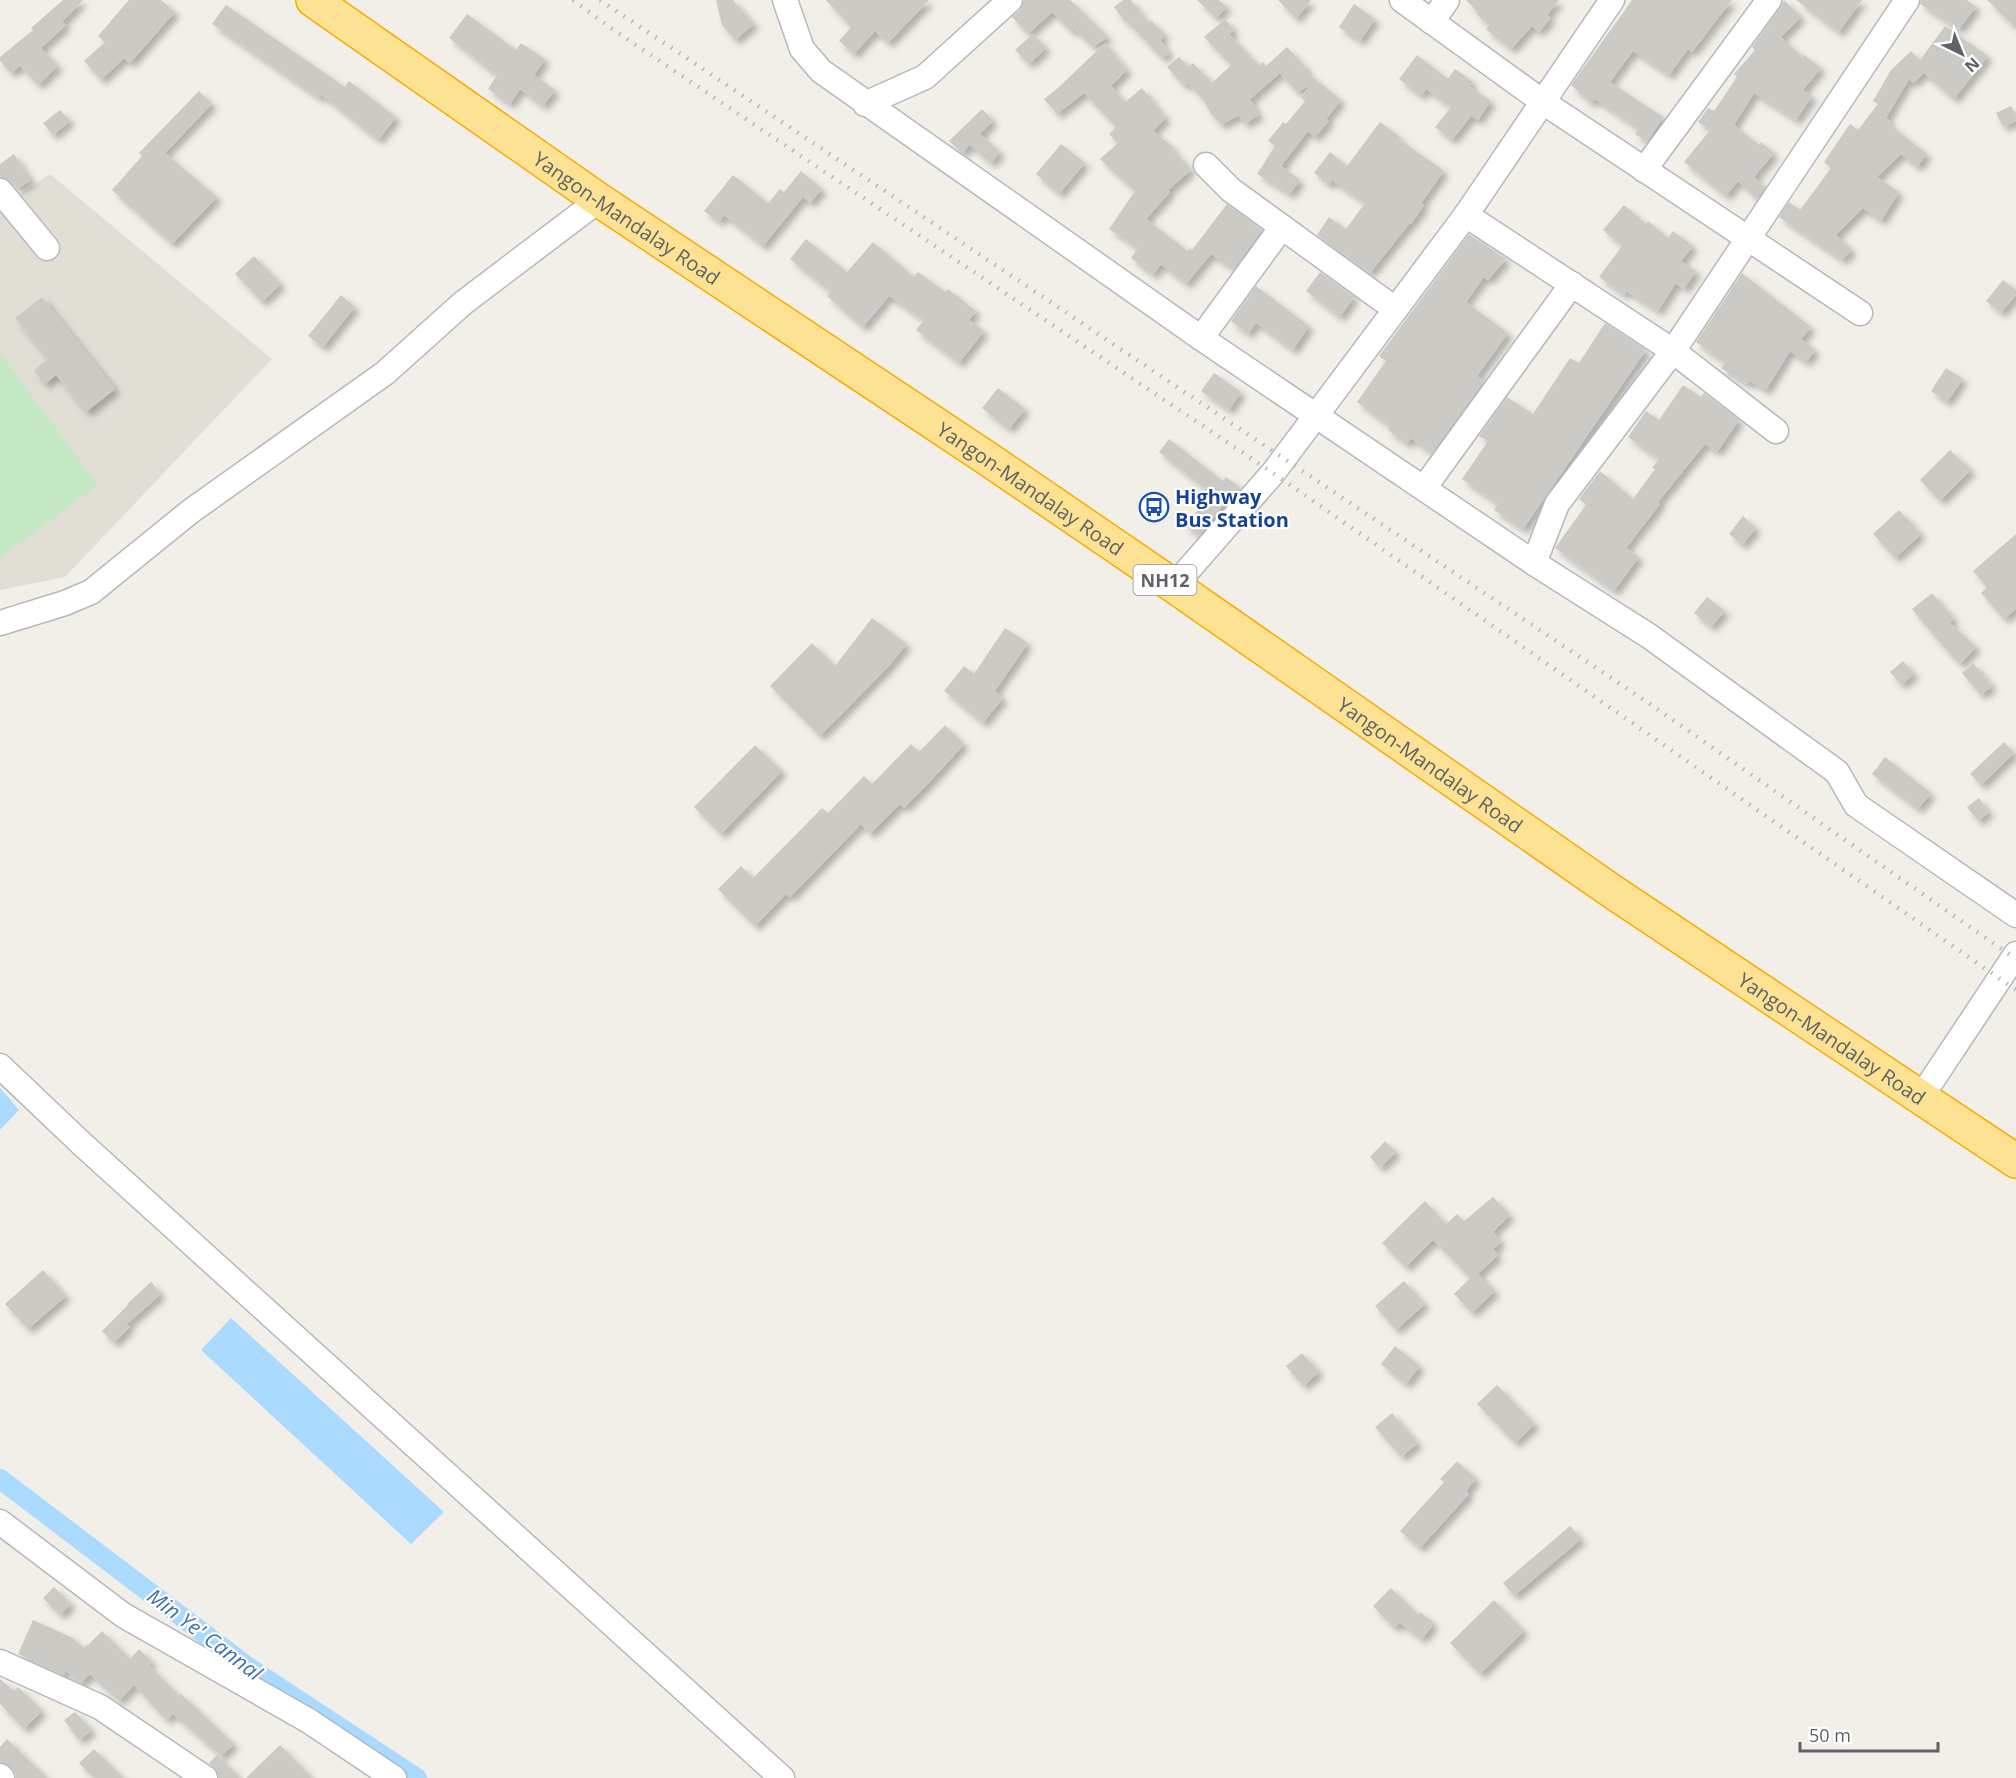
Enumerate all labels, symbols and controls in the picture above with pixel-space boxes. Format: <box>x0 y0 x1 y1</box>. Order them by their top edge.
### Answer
north arrow <box>1932 24 1992 84</box>
text: N <box>1960 52 1984 77</box>
street label: Yangon-Mandalay Road <box>528 145 726 291</box>
street label: Yangon-Mandalay Road <box>932 415 1129 561</box>
place label: Highway Bus Station <box>1175 483 1289 533</box>
bus stop icon: Highway Bus Station <box>1138 491 1170 523</box>
road number: NH12 <box>1134 565 1196 595</box>
street label: Yangon-Mandalay Road <box>1332 691 1528 839</box>
street label: Yangon-Mandalay Road <box>1733 966 1931 1111</box>
water label: Min Ye' Cannal <box>142 1582 269 1687</box>
scale bar <box>1800 1715 1938 1753</box>
text: 50 m <box>1809 1723 1851 1747</box>

